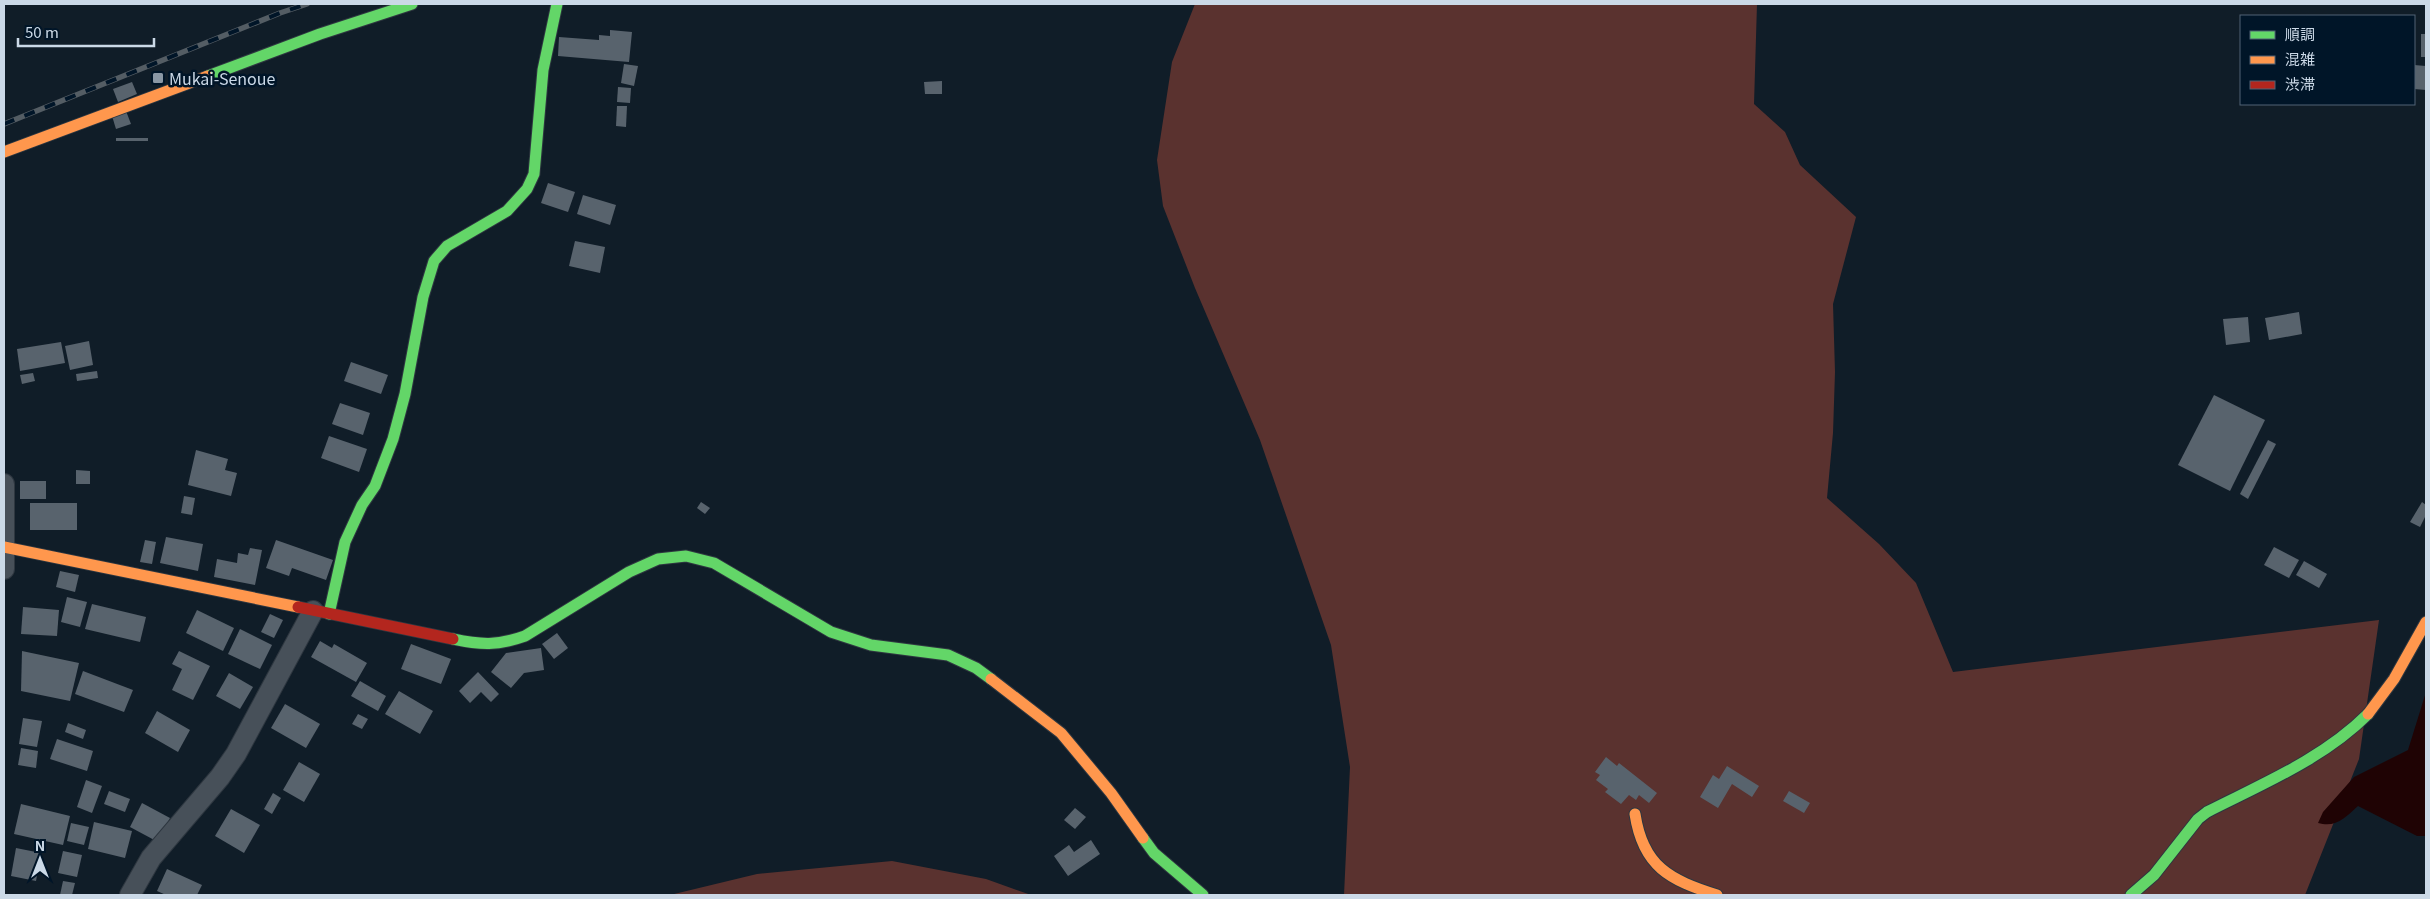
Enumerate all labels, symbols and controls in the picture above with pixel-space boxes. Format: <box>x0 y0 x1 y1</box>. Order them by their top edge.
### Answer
scale bar <box>18 15 154 47</box>
legend <box>2240 15 2415 105</box>
text: 50 m <box>25 21 59 42</box>
text: 順調 <box>2285 23 2315 44</box>
text: 混雑 <box>2285 48 2315 69</box>
place label: Mukai-Senoue <box>169 66 275 90</box>
marker: Mukai-Senoue <box>151 71 165 85</box>
text: 渋滞 <box>2285 73 2315 94</box>
north arrow <box>15 834 65 884</box>
text: N <box>35 835 45 855</box>

